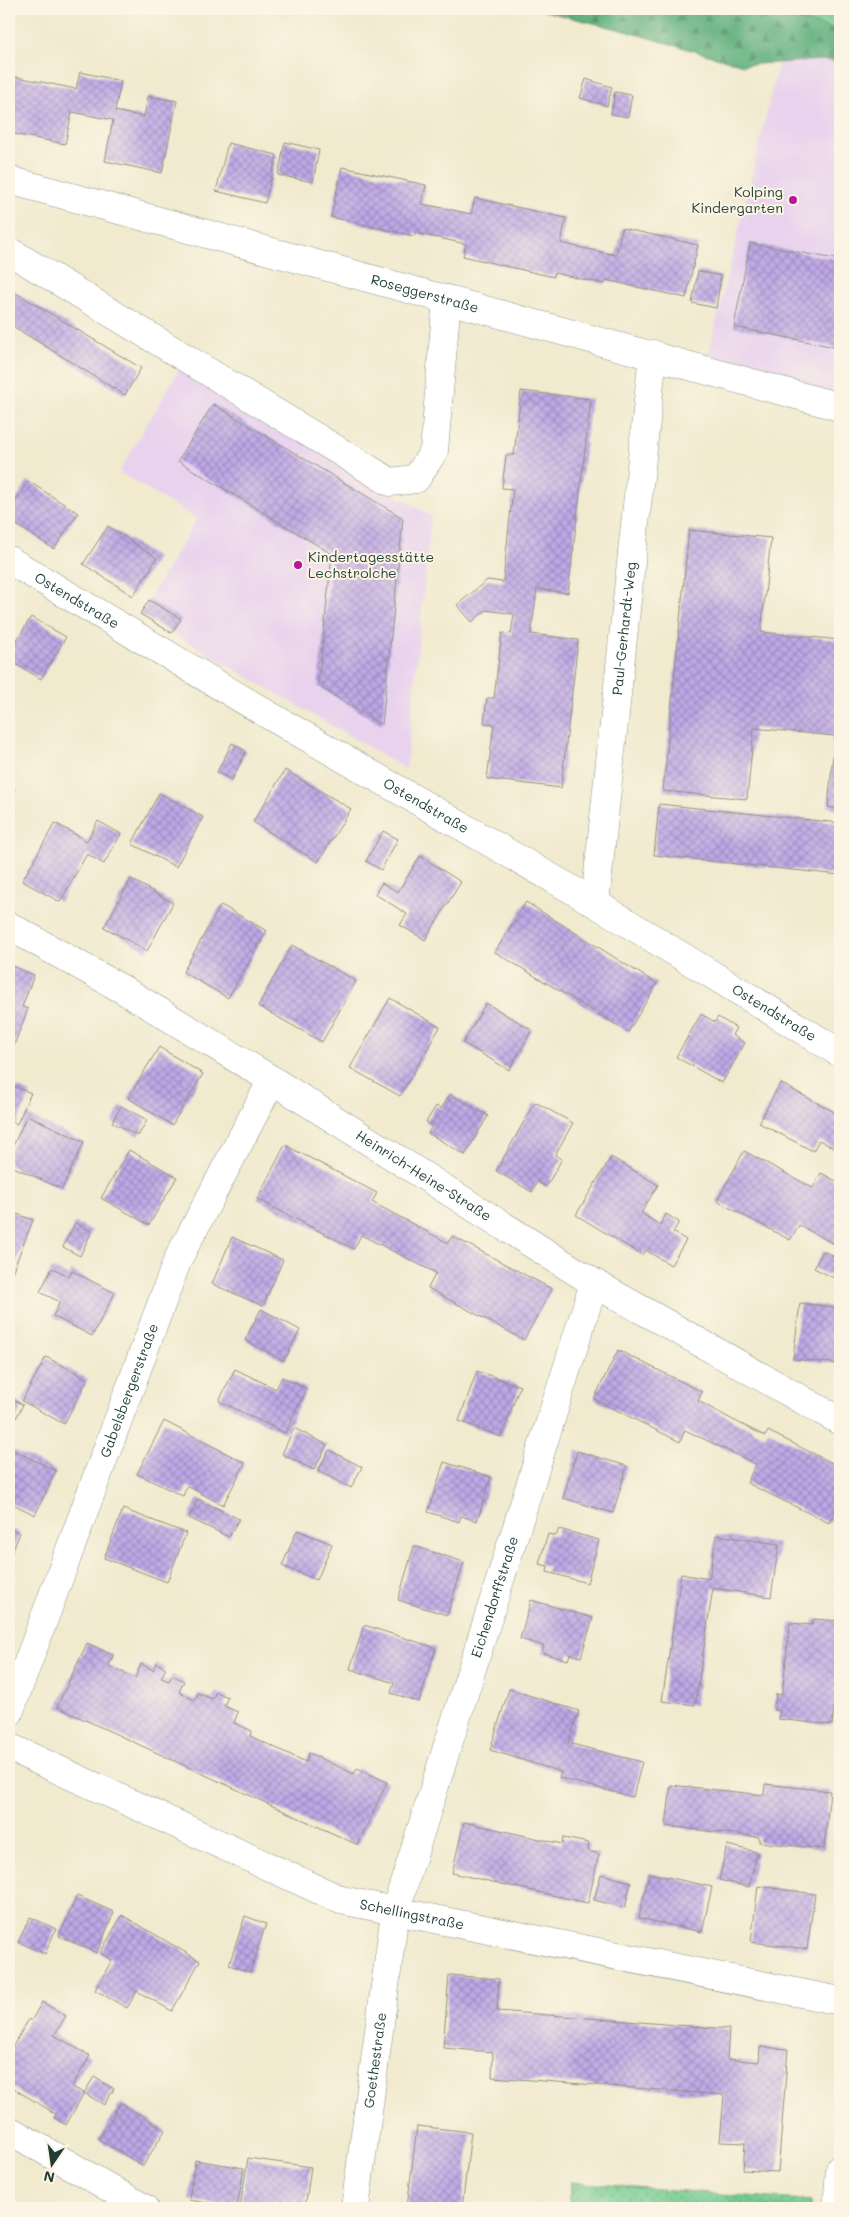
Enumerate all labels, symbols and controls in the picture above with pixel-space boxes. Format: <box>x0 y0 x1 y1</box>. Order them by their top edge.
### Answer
place label: Kolping Kindergarten <box>691 182 783 217</box>
marker: Kolping Kindergarten <box>787 194 799 206</box>
street label: Roseggerstraße <box>369 269 481 317</box>
place label: Kindertagesstätte Lechstrolche <box>308 547 434 582</box>
marker: Kindertagesstätte Lechstrolche <box>292 559 304 571</box>
street label: Paul-Gerhardt-Weg <box>607 561 640 696</box>
street label: Ostendstraße <box>31 567 123 633</box>
street label: Ostendstraße <box>380 773 472 837</box>
street label: Ostendstraße <box>729 979 820 1045</box>
street label: Heinrich-Heine-Straße <box>352 1125 495 1225</box>
street label: Gabelsbergerstraße <box>95 1321 162 1460</box>
street label: Eichendorffstraße <box>466 1534 522 1660</box>
street label: Schellingstraße <box>358 1894 466 1934</box>
street label: Goethestraße <box>359 2011 390 2109</box>
north arrow <box>28 2140 78 2190</box>
text: N <box>42 2167 56 2188</box>

